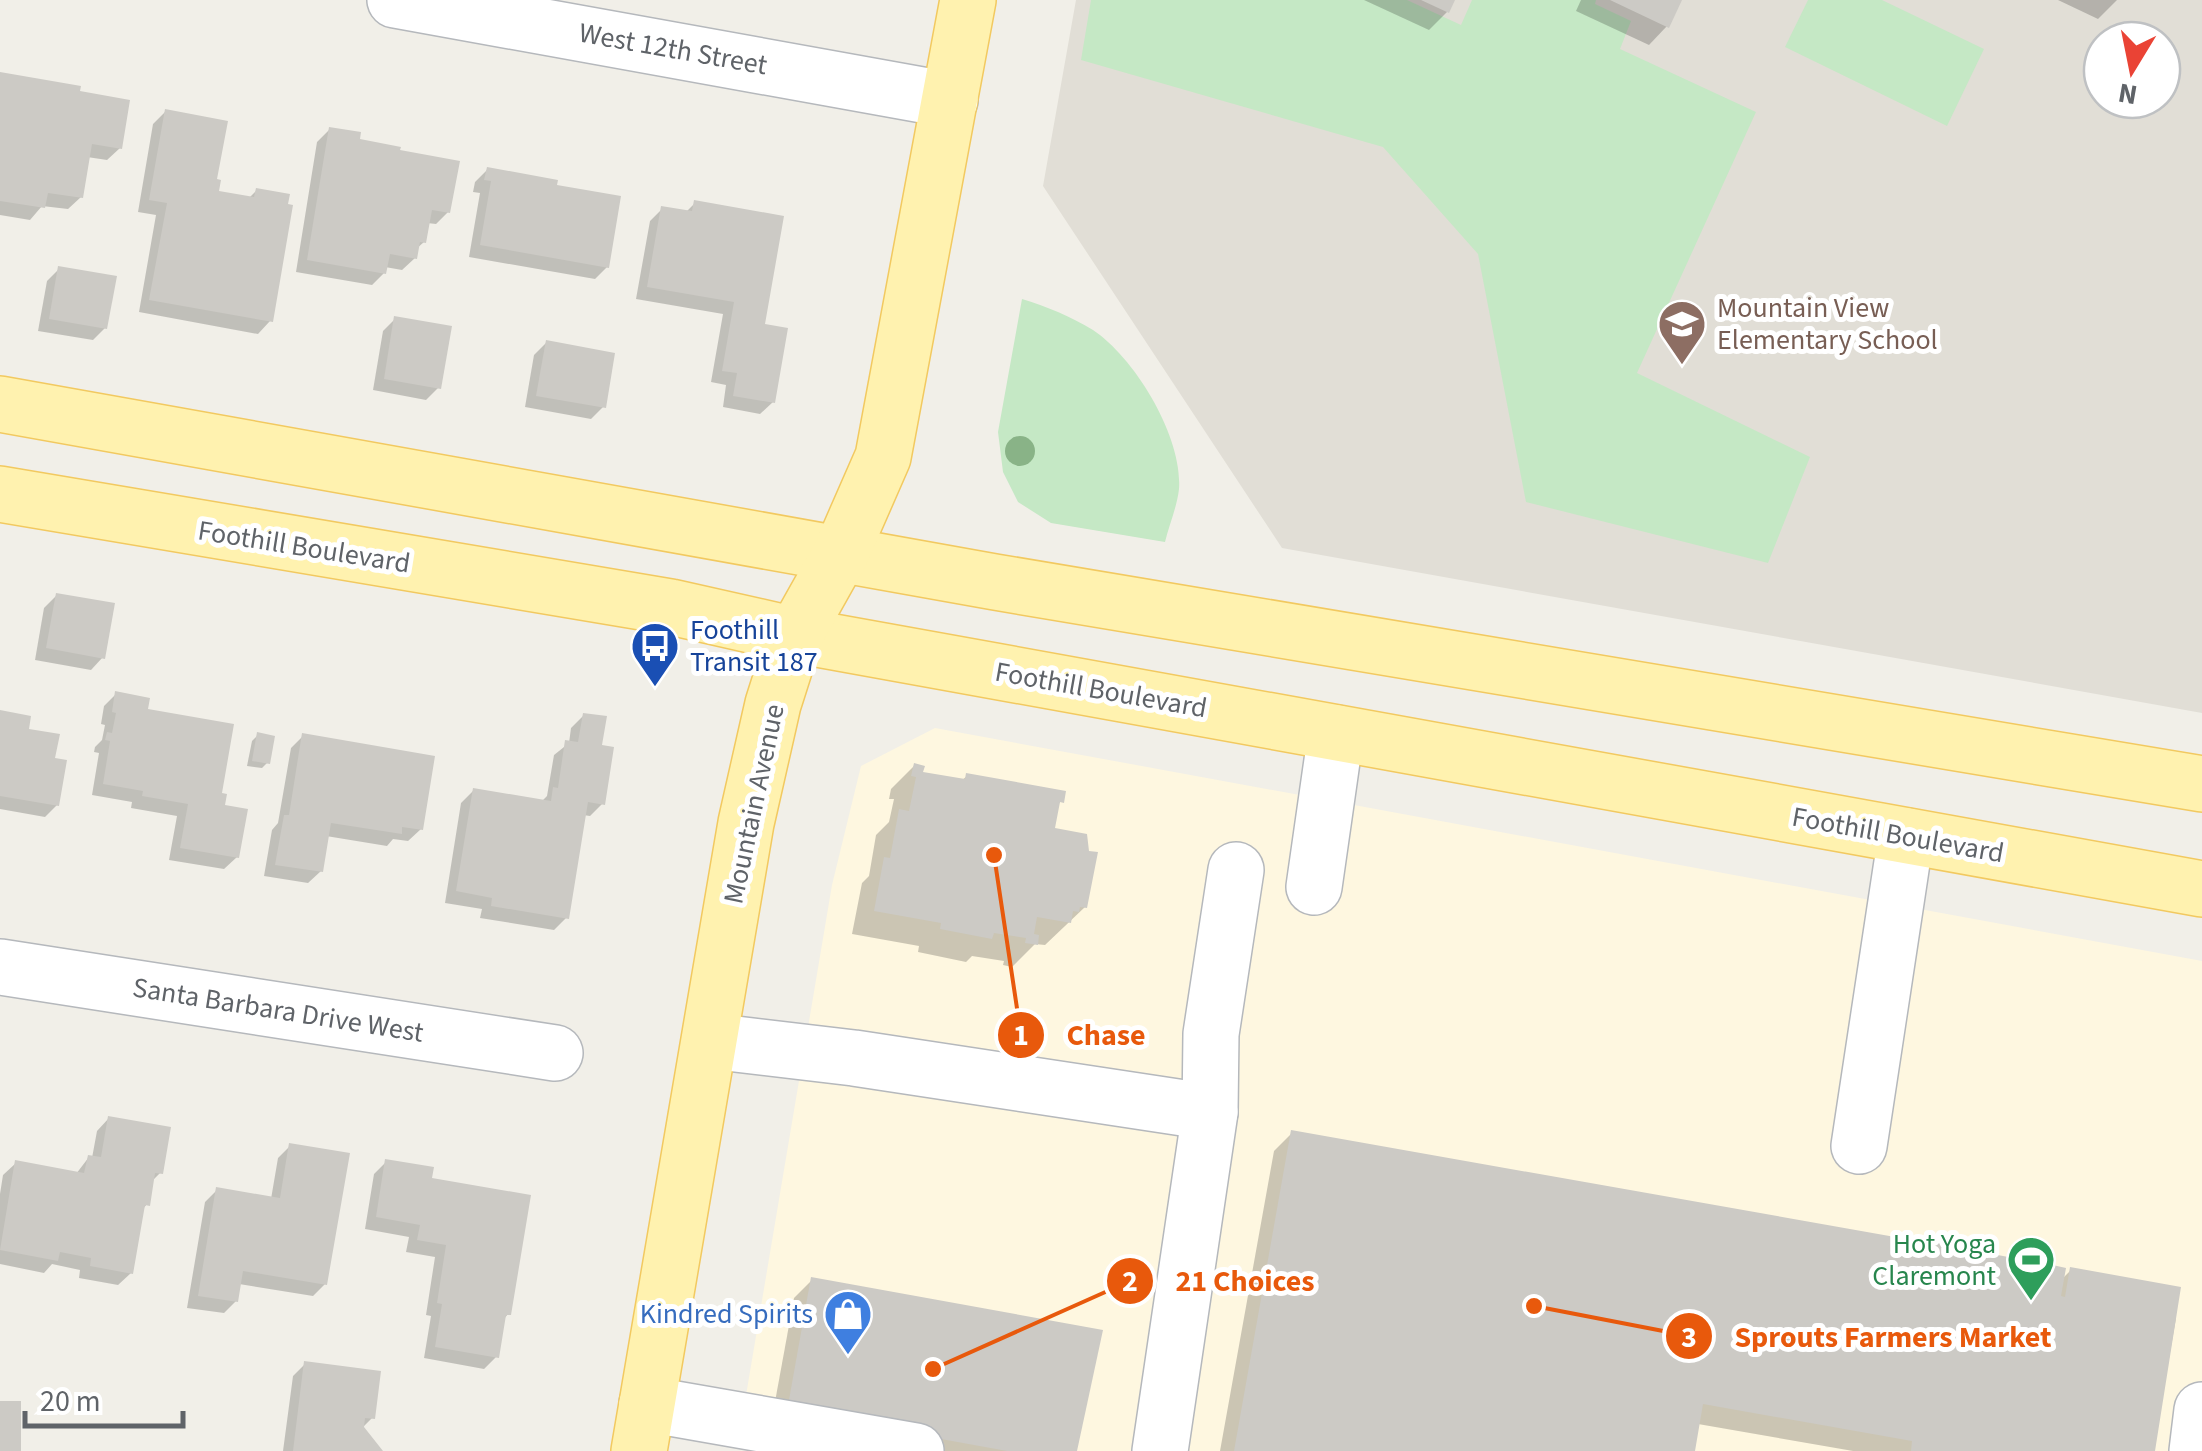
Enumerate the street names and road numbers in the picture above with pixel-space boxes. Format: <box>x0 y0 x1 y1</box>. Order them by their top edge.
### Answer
street label: West 12th Street <box>576 13 771 85</box>
street label: Foothill Boulevard <box>195 510 413 584</box>
street label: Foothill Boulevard <box>992 652 1210 728</box>
street label: Mountain Avenue <box>713 700 795 908</box>
street label: Foothill Boulevard <box>1789 797 2007 873</box>
street label: Santa Barbara Drive West <box>130 967 427 1053</box>

